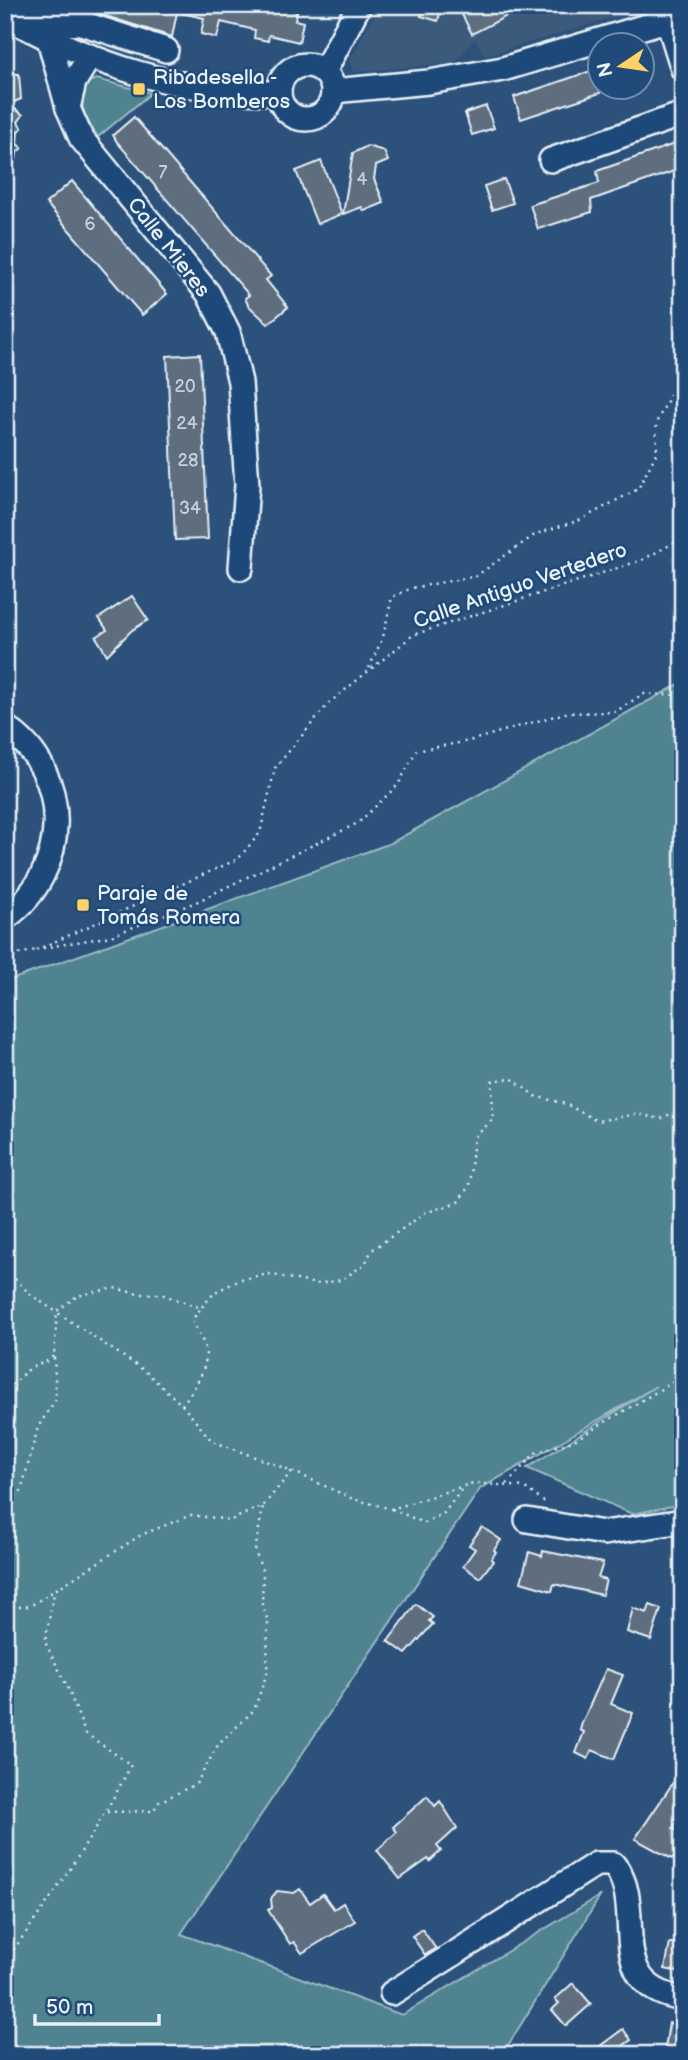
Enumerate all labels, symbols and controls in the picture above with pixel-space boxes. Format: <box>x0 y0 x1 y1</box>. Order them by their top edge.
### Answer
north arrow <box>586 32 656 102</box>
text: N <box>593 60 619 79</box>
place label: Ribadesella - Los Bomberos <box>153 65 290 114</box>
marker: Ribadesella - Los Bomberos <box>131 81 147 97</box>
house number: 7 <box>159 162 168 183</box>
house number: 4 <box>357 169 368 190</box>
street label: Calle Mieres <box>122 192 215 302</box>
house number: 6 <box>85 214 96 235</box>
house number: 20 <box>174 376 196 397</box>
house number: 24 <box>176 413 198 434</box>
house number: 28 <box>177 450 199 471</box>
house number: 34 <box>179 498 201 519</box>
street label: Calle Antiguo Vertedero <box>410 537 630 634</box>
place label: Paraje de Tomás Romera <box>97 881 240 930</box>
marker: Paraje de Tomás Romera <box>75 897 91 913</box>
scale bar <box>35 1983 159 2027</box>
text: 50 m <box>46 1995 93 2020</box>

